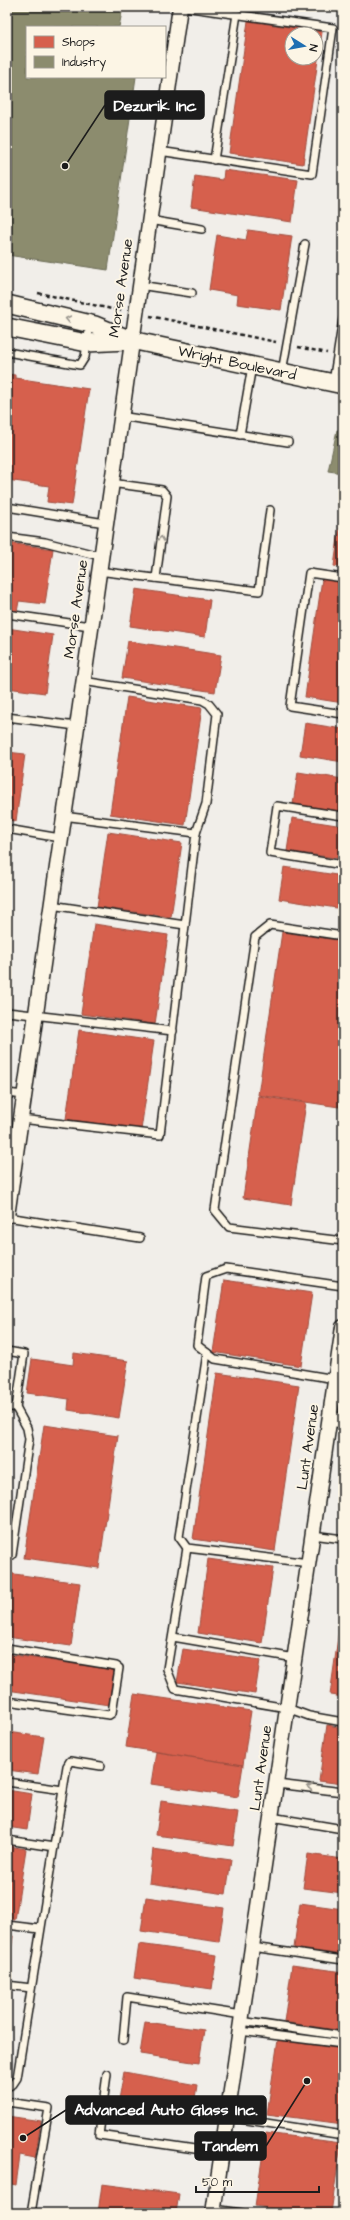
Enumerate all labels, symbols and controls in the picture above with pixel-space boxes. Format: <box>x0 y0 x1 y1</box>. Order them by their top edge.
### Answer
legend <box>26 26 166 78</box>
north arrow <box>284 26 324 66</box>
text: Shops <box>62 34 95 51</box>
text: N <box>305 43 321 53</box>
text: Industry <box>62 54 107 72</box>
callout: Dezurik Inc <box>105 91 204 119</box>
text: Dezurik Inc <box>113 95 197 117</box>
street label: Morse Avenue <box>104 237 138 339</box>
one-way arrow <box>64 315 71 323</box>
street label: Wright Boulevard <box>176 340 298 387</box>
one-way arrow <box>156 536 165 542</box>
street label: Morse Avenue <box>59 558 93 660</box>
street label: Lunt Avenue <box>292 1403 324 1491</box>
street label: Lunt Avenue <box>245 1724 277 1812</box>
one-way arrow <box>307 1783 313 1792</box>
callout: Advanced Auto Glass Inc. <box>66 2096 266 2124</box>
text: Advanced Auto Glass Inc. <box>74 2099 258 2121</box>
callout: Tandem <box>195 2132 266 2160</box>
text: Tandem <box>201 2135 258 2157</box>
scale bar <box>196 2168 319 2194</box>
text: 50 m <box>202 2174 233 2191</box>

